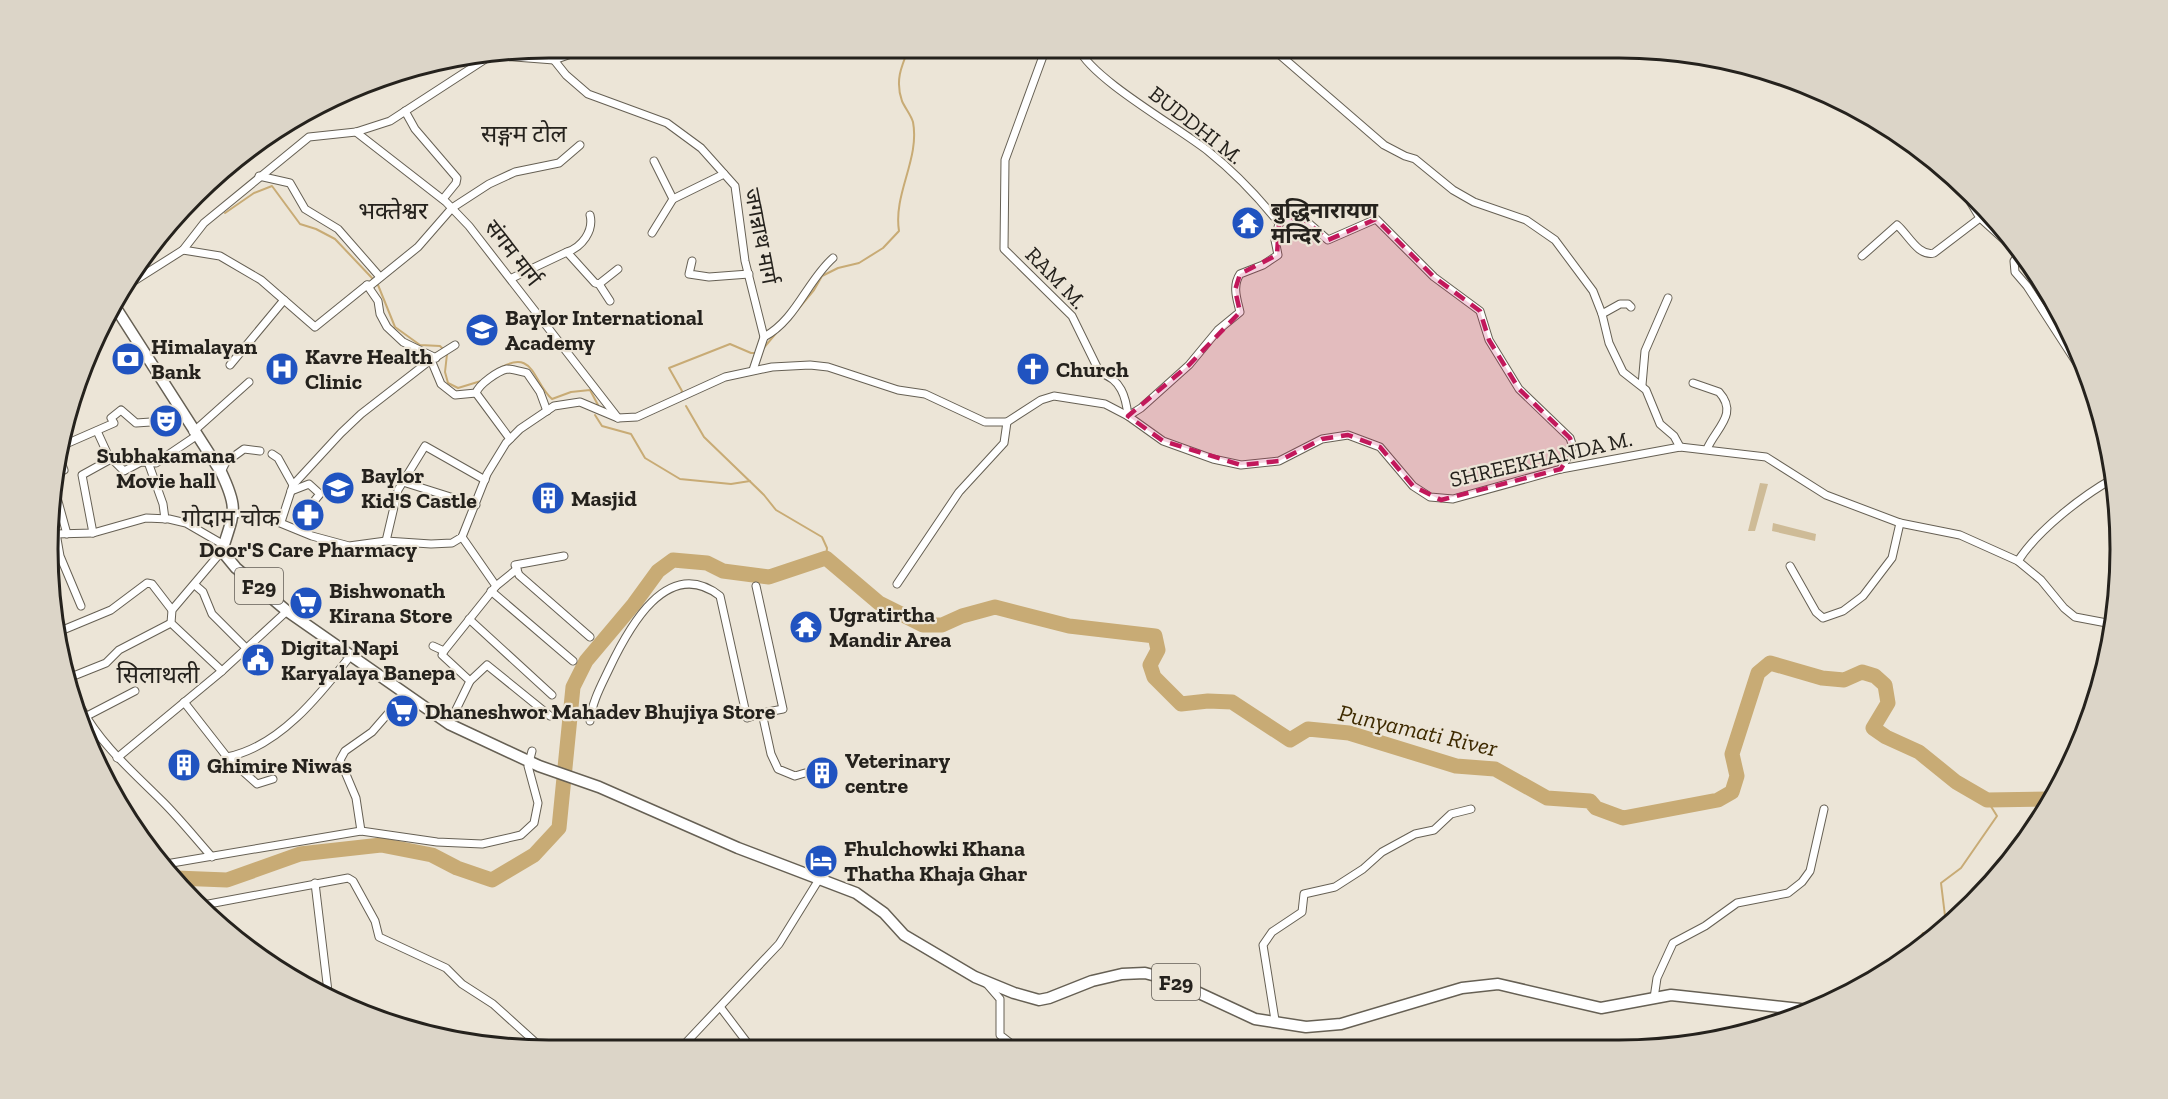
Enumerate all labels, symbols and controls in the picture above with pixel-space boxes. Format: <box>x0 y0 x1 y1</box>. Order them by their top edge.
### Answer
street label: BUDDHI M. <box>1143 80 1249 170</box>
district label: सङ्गम टोल <box>481 119 568 148</box>
street label: जगन्नाथ मार्ग <box>738 186 784 287</box>
district label: भक्तेश्वर <box>358 196 429 225</box>
place label: बुद्धिनारायण मन्दिर <box>1271 197 1379 249</box>
temple icon: बुद्धिनारायण मन्दिर <box>1230 205 1266 241</box>
street label: संगम मार्ग <box>479 214 548 292</box>
street label: RAM M. <box>1020 241 1092 315</box>
place label: Baylor International Academy <box>505 304 703 356</box>
school or university icon: Baylor International Academy <box>464 312 500 348</box>
place label: Himalayan Bank <box>151 333 257 385</box>
bank icon: Himalayan Bank <box>110 341 146 377</box>
place label: Kavre Health Clinic <box>305 343 433 395</box>
hospital icon: Kavre Health Clinic <box>264 351 300 387</box>
church icon: Church <box>1015 351 1051 387</box>
place label: Church <box>1056 356 1129 383</box>
theatre icon: Subhakamana Movie hall <box>148 403 184 439</box>
street label: SHREEKHANDA M. <box>1447 425 1635 493</box>
place label: Subhakamana Movie hall <box>96 442 236 494</box>
place label: Baylor Kid'S Castle <box>361 462 477 514</box>
school or university icon: Baylor Kid'S Castle <box>320 470 356 506</box>
building icon: Masjid <box>530 480 566 516</box>
place label: Masjid <box>571 485 637 512</box>
pharmacy icon: Door'S Care Pharmacy <box>290 497 326 533</box>
district label: गाेदाम चाेक <box>182 503 281 532</box>
place label: Door'S Care Pharmacy <box>199 536 417 563</box>
road number: F29 <box>235 568 283 604</box>
place label: Bishwonath Kirana Store <box>329 577 453 629</box>
supermarket icon: Bishwonath Kirana Store <box>288 585 324 621</box>
place label: Ugratirtha Mandir Area <box>829 601 951 653</box>
temple icon: Ugratirtha Mandir Area <box>788 609 824 645</box>
place label: Digital Napi Karyalaya Banepa <box>281 634 456 686</box>
public building icon: Digital Napi Karyalaya Banepa <box>240 642 276 678</box>
district label: सिलाथली <box>117 660 200 689</box>
supermarket icon: Dhaneshwor Mahadev Bhujiya Store <box>384 693 420 729</box>
place label: Dhaneshwor Mahadev Bhujiya Store <box>425 698 776 725</box>
water label: Punyamati River <box>1336 698 1501 763</box>
building icon: Ghimire Niwas <box>166 747 202 783</box>
place label: Veterinary centre <box>845 747 951 799</box>
place label: Ghimire Niwas <box>207 752 352 779</box>
building icon: Veterinary centre <box>804 755 840 791</box>
place label: Fhulchowki Khana Thatha Khaja Ghar <box>844 835 1028 887</box>
hotel icon: Fhulchowki Khana Thatha Khaja Ghar <box>803 843 839 879</box>
road number: F29 <box>1152 964 1200 1000</box>

